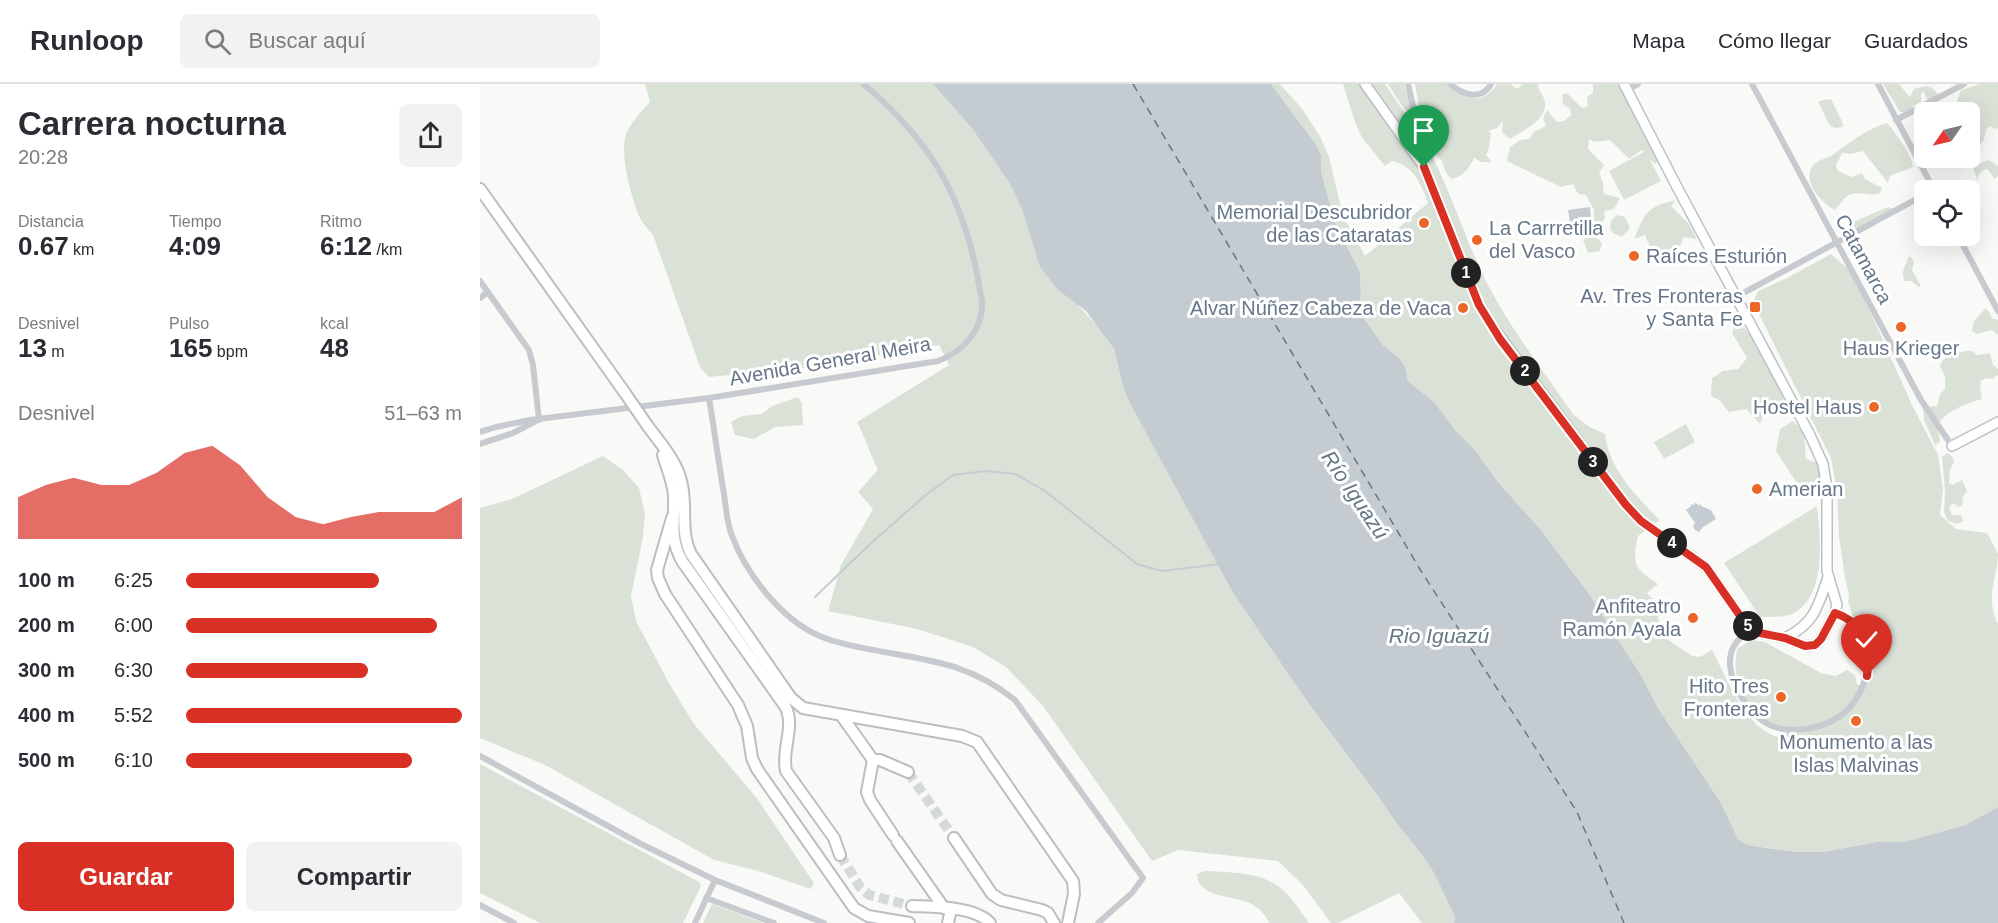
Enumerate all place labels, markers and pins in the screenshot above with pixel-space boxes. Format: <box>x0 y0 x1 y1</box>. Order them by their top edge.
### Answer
pin <box>1398 105 1449 167</box>
place label: Memorial Descubridor de las Cataratas <box>1216 201 1412 246</box>
marker: Memorial Descubridor de las Cataratas <box>1417 216 1431 230</box>
place label: La Carrretilla del Vasco <box>1489 217 1604 262</box>
marker: La Carrretilla del Vasco <box>1470 233 1484 247</box>
place label: Raíces Esturión <box>1646 245 1787 267</box>
marker: Raíces Esturión <box>1627 249 1641 263</box>
pin: 1 <box>1451 258 1481 288</box>
place label: Av. Tres Fronteras y Santa Fe <box>1580 285 1743 330</box>
place label: Alvar Núñez Cabeza de Vaca <box>1190 297 1452 319</box>
marker: Av. Tres Fronteras y Santa Fe <box>1748 300 1762 314</box>
marker: Alvar Núñez Cabeza de Vaca <box>1456 301 1470 315</box>
marker: Haus Krieger <box>1894 320 1908 334</box>
place label: Haus Krieger <box>1843 337 1960 359</box>
pin: 2 <box>1510 356 1540 386</box>
place label: Hostel Haus <box>1753 396 1862 418</box>
marker: Hostel Haus <box>1867 400 1881 414</box>
pin: 3 <box>1578 447 1608 477</box>
place label: Amerian <box>1769 478 1843 500</box>
marker: Amerian <box>1750 482 1764 496</box>
pin: 4 <box>1657 528 1687 558</box>
place label: Anfiteatro Ramón Ayala <box>1562 595 1682 640</box>
marker: Anfiteatro Ramón Ayala <box>1686 611 1700 625</box>
pin: 5 <box>1733 611 1763 641</box>
pin <box>1841 614 1892 676</box>
place label: Hito Tres Fronteras <box>1683 675 1769 720</box>
marker: Hito Tres Fronteras <box>1774 690 1788 704</box>
marker: Monumento a las Islas Malvinas <box>1849 714 1863 728</box>
place label: Monumento a las Islas Malvinas <box>1779 731 1933 776</box>

